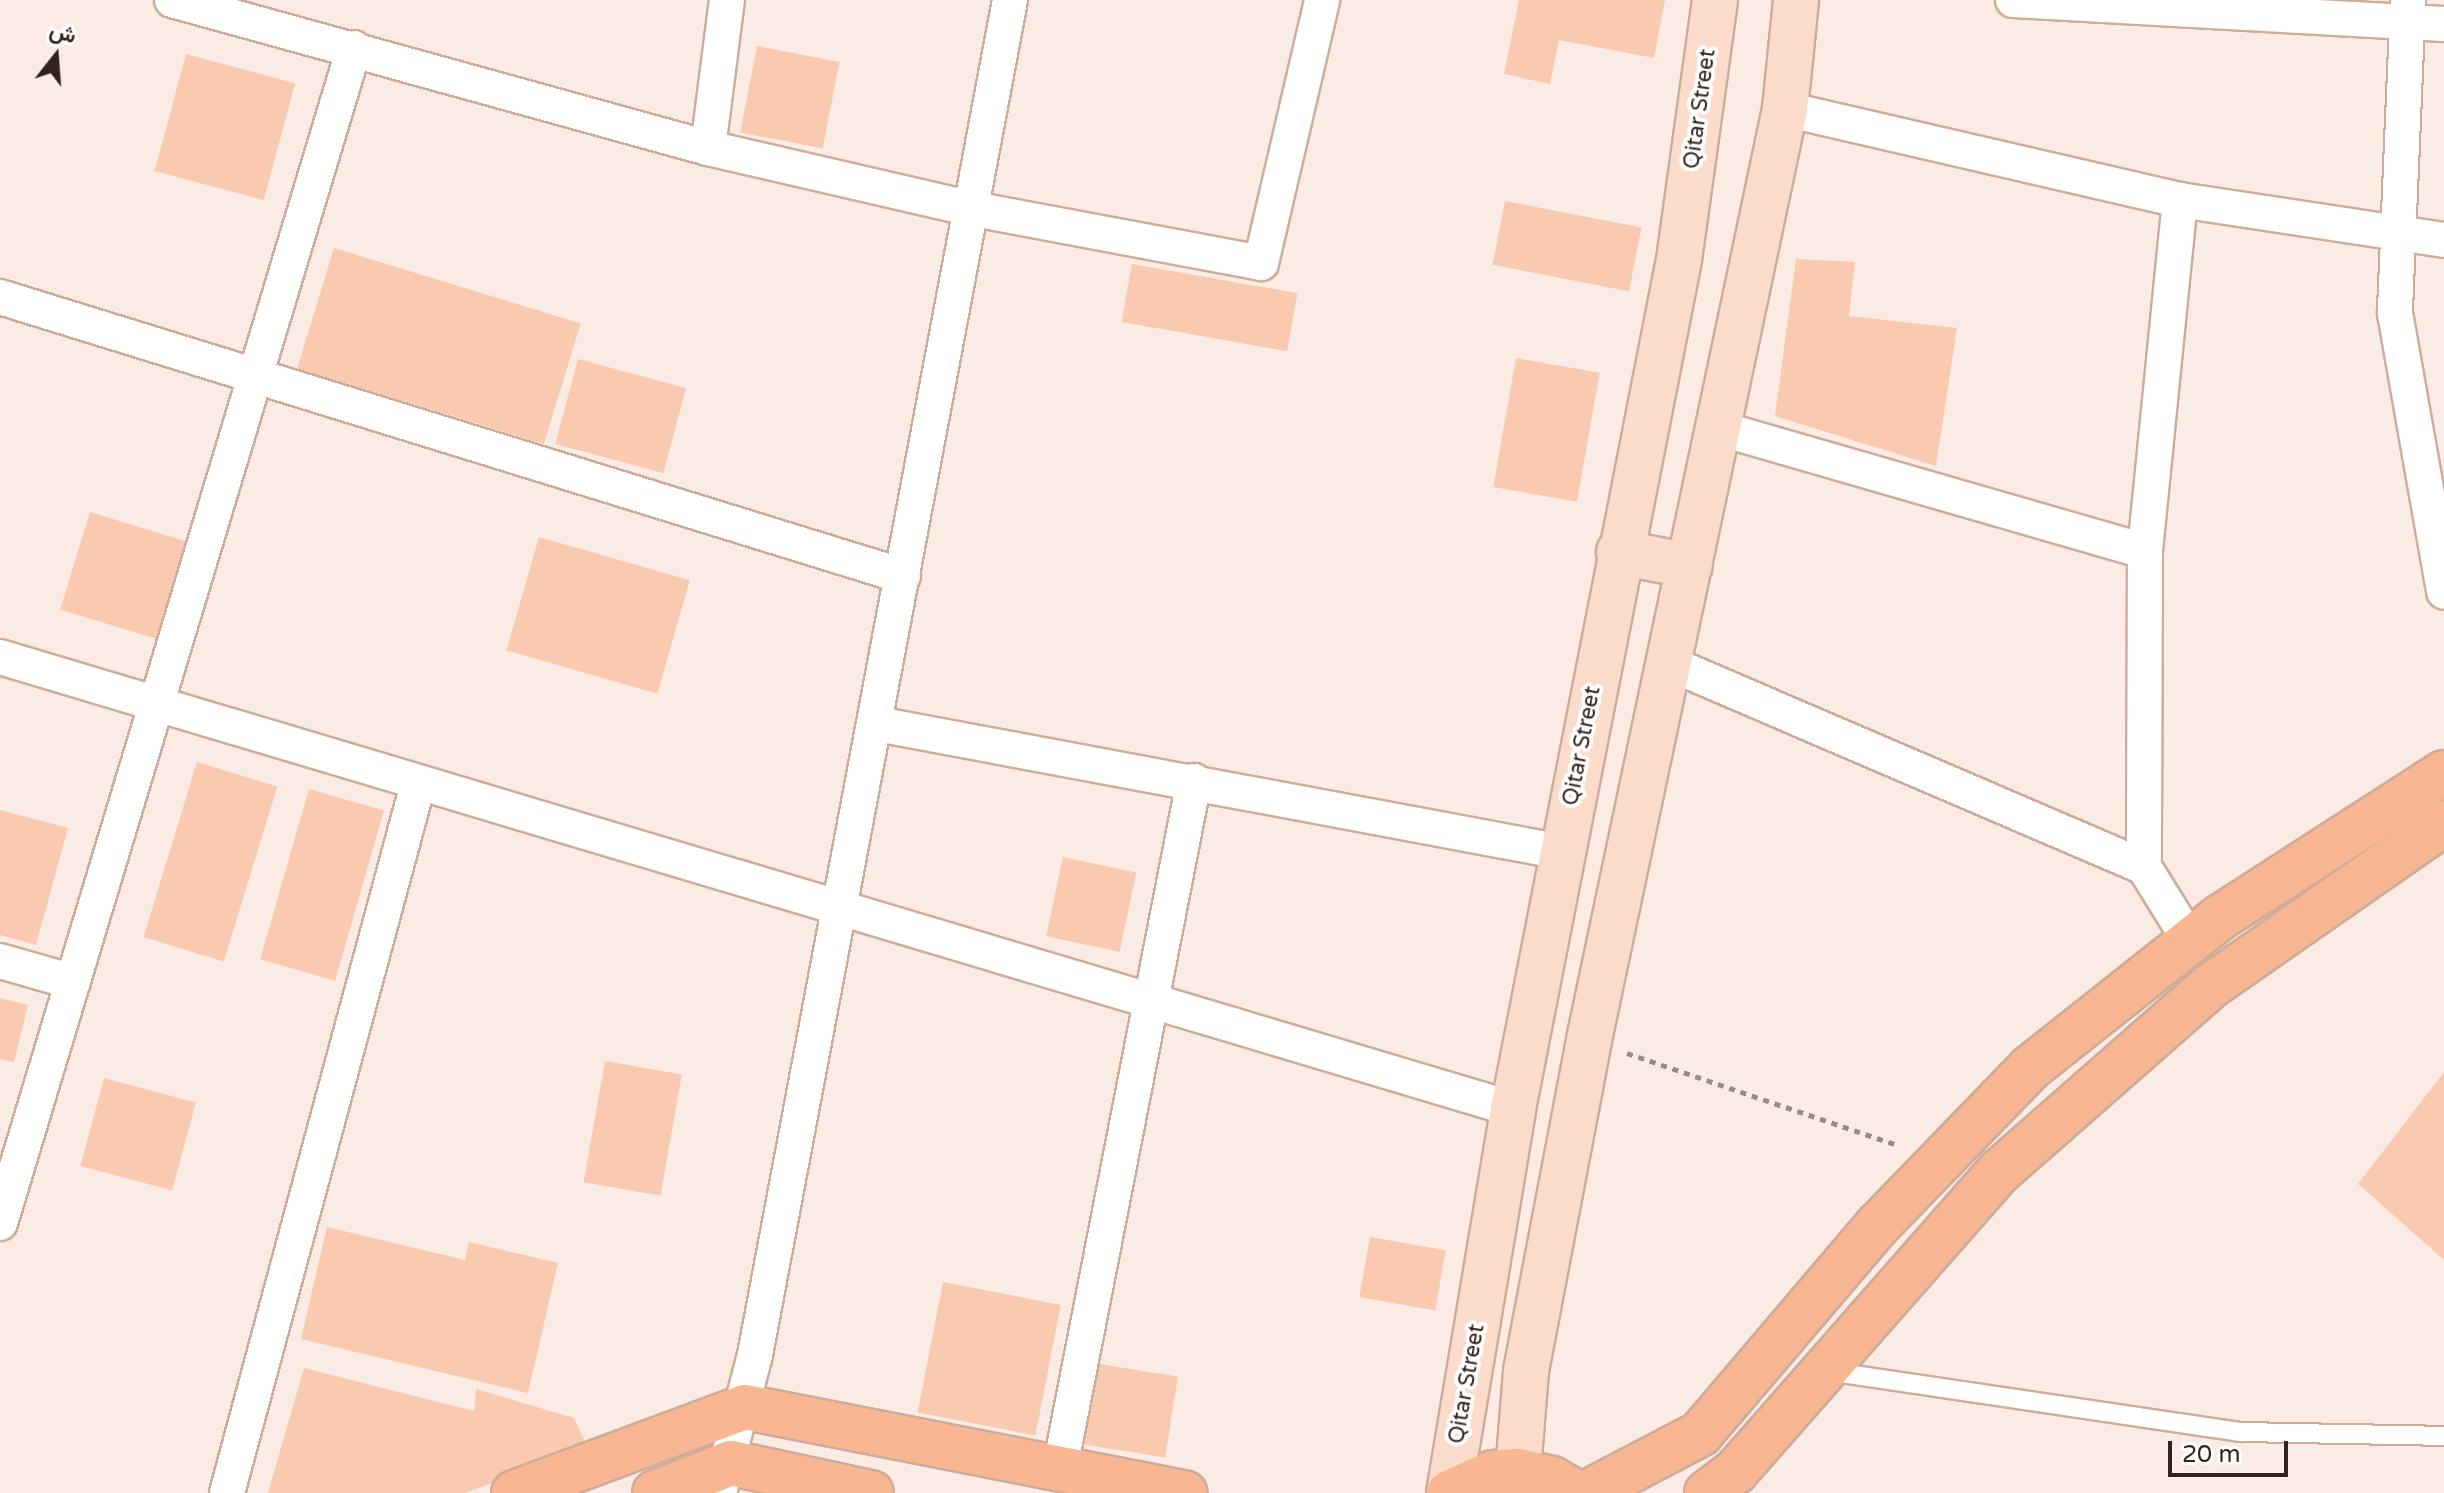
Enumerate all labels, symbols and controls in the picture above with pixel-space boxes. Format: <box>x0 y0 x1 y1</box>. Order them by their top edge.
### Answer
north arrow <box>16 16 96 96</box>
text: ش <box>47 17 79 49</box>
street label: Qitar Street <box>1679 47 1721 171</box>
street label: Qitar Street <box>1558 684 1606 808</box>
street label: Qitar Street <box>1444 1322 1490 1446</box>
scale bar <box>2172 1425 2292 1475</box>
text: 20 m <box>2182 1440 2240 1469</box>

